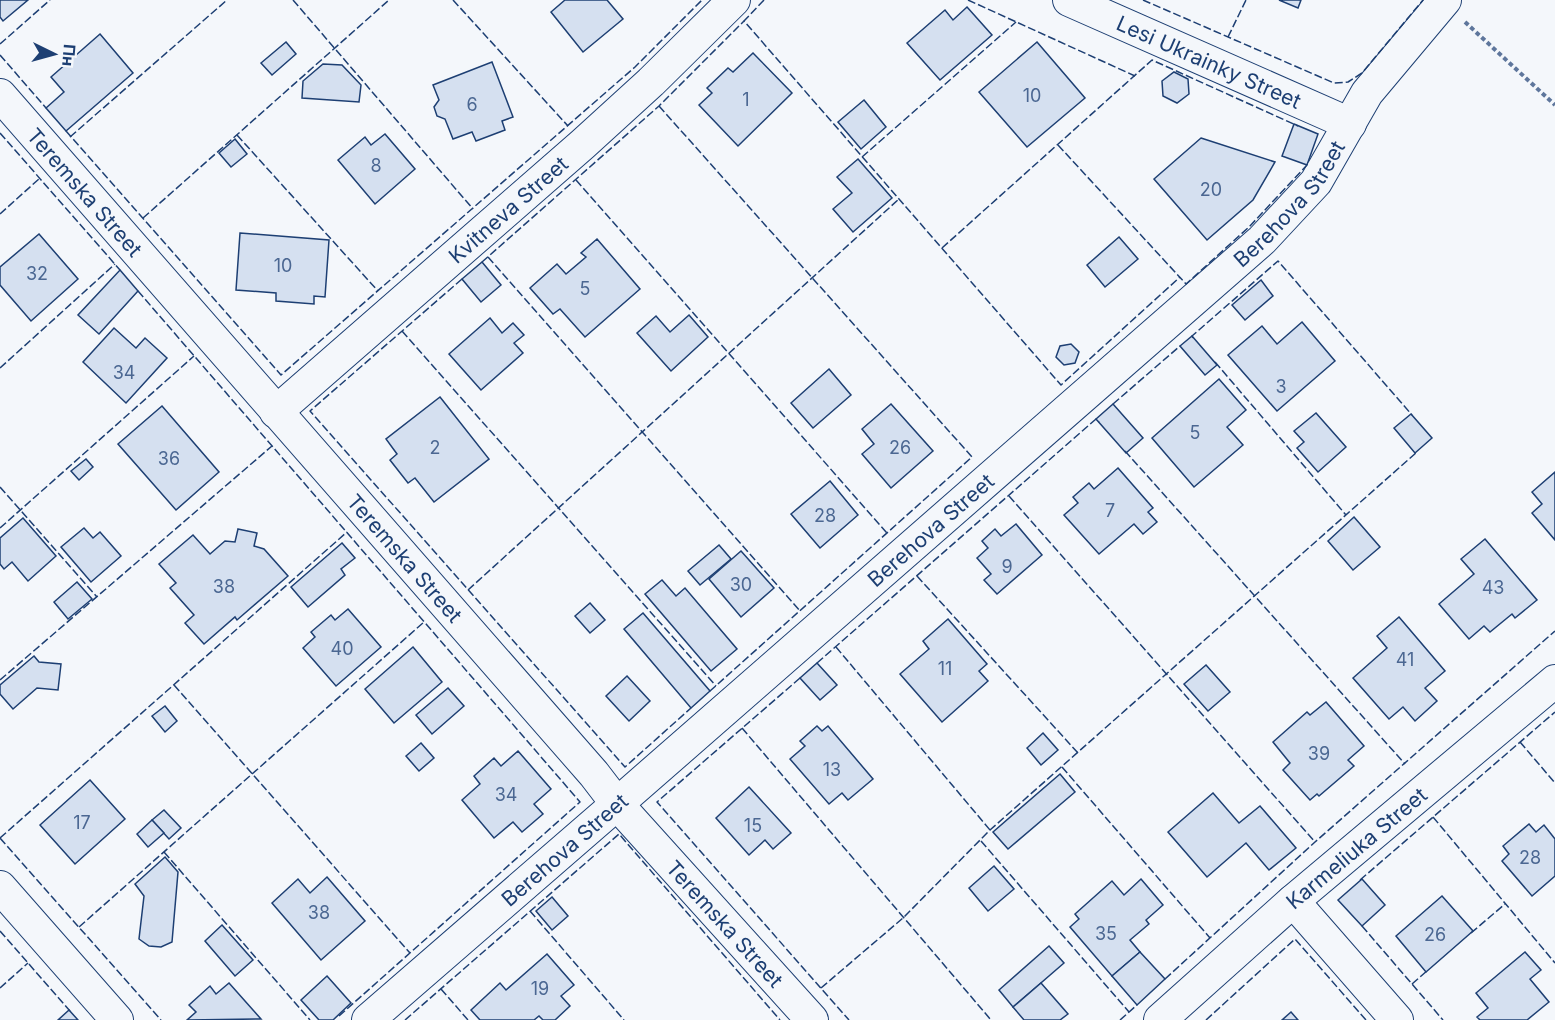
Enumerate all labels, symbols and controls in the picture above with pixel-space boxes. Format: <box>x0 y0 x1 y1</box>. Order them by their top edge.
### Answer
street label: Lesi Ukrainky Street <box>1113 10 1305 113</box>
north arrow <box>24 24 84 84</box>
text: Пн <box>58 44 80 67</box>
house number: 10 <box>1023 85 1041 106</box>
house number: 1 <box>742 89 750 110</box>
house number: 6 <box>466 94 478 115</box>
street label: Teremska Street <box>22 123 148 261</box>
street label: Berehova Street <box>1228 136 1350 272</box>
street label: Kvitneva Street <box>443 151 573 268</box>
house number: 8 <box>370 155 382 176</box>
house number: 20 <box>1200 179 1222 200</box>
house number: 10 <box>274 255 292 276</box>
house number: 32 <box>26 263 48 284</box>
house number: 5 <box>580 278 590 299</box>
house number: 34 <box>113 362 135 383</box>
house number: 3 <box>1275 376 1287 397</box>
house number: 5 <box>1190 422 1200 443</box>
house number: 2 <box>430 437 440 458</box>
house number: 26 <box>889 437 911 458</box>
house number: 36 <box>158 448 180 469</box>
street label: Berehova Street <box>862 468 999 592</box>
street label: Teremska Street <box>342 489 468 627</box>
house number: 7 <box>1105 500 1115 521</box>
house number: 28 <box>814 505 836 526</box>
house number: 9 <box>1001 556 1013 577</box>
house number: 30 <box>730 574 752 595</box>
house number: 38 <box>213 576 235 597</box>
house number: 43 <box>1482 577 1504 598</box>
house number: 40 <box>331 638 353 659</box>
house number: 41 <box>1396 649 1414 670</box>
house number: 11 <box>938 658 952 679</box>
house number: 39 <box>1308 743 1330 764</box>
house number: 13 <box>823 759 841 780</box>
street label: Karmeliuka Street <box>1281 782 1432 914</box>
house number: 34 <box>495 784 517 805</box>
street label: Berehova Street <box>496 788 633 911</box>
house number: 17 <box>73 812 91 833</box>
house number: 15 <box>744 815 762 836</box>
house number: 28 <box>1519 847 1541 868</box>
street label: Teremska Street <box>661 855 789 992</box>
house number: 38 <box>308 902 330 923</box>
house number: 35 <box>1095 923 1117 944</box>
house number: 26 <box>1424 924 1446 945</box>
house number: 19 <box>531 978 549 999</box>

